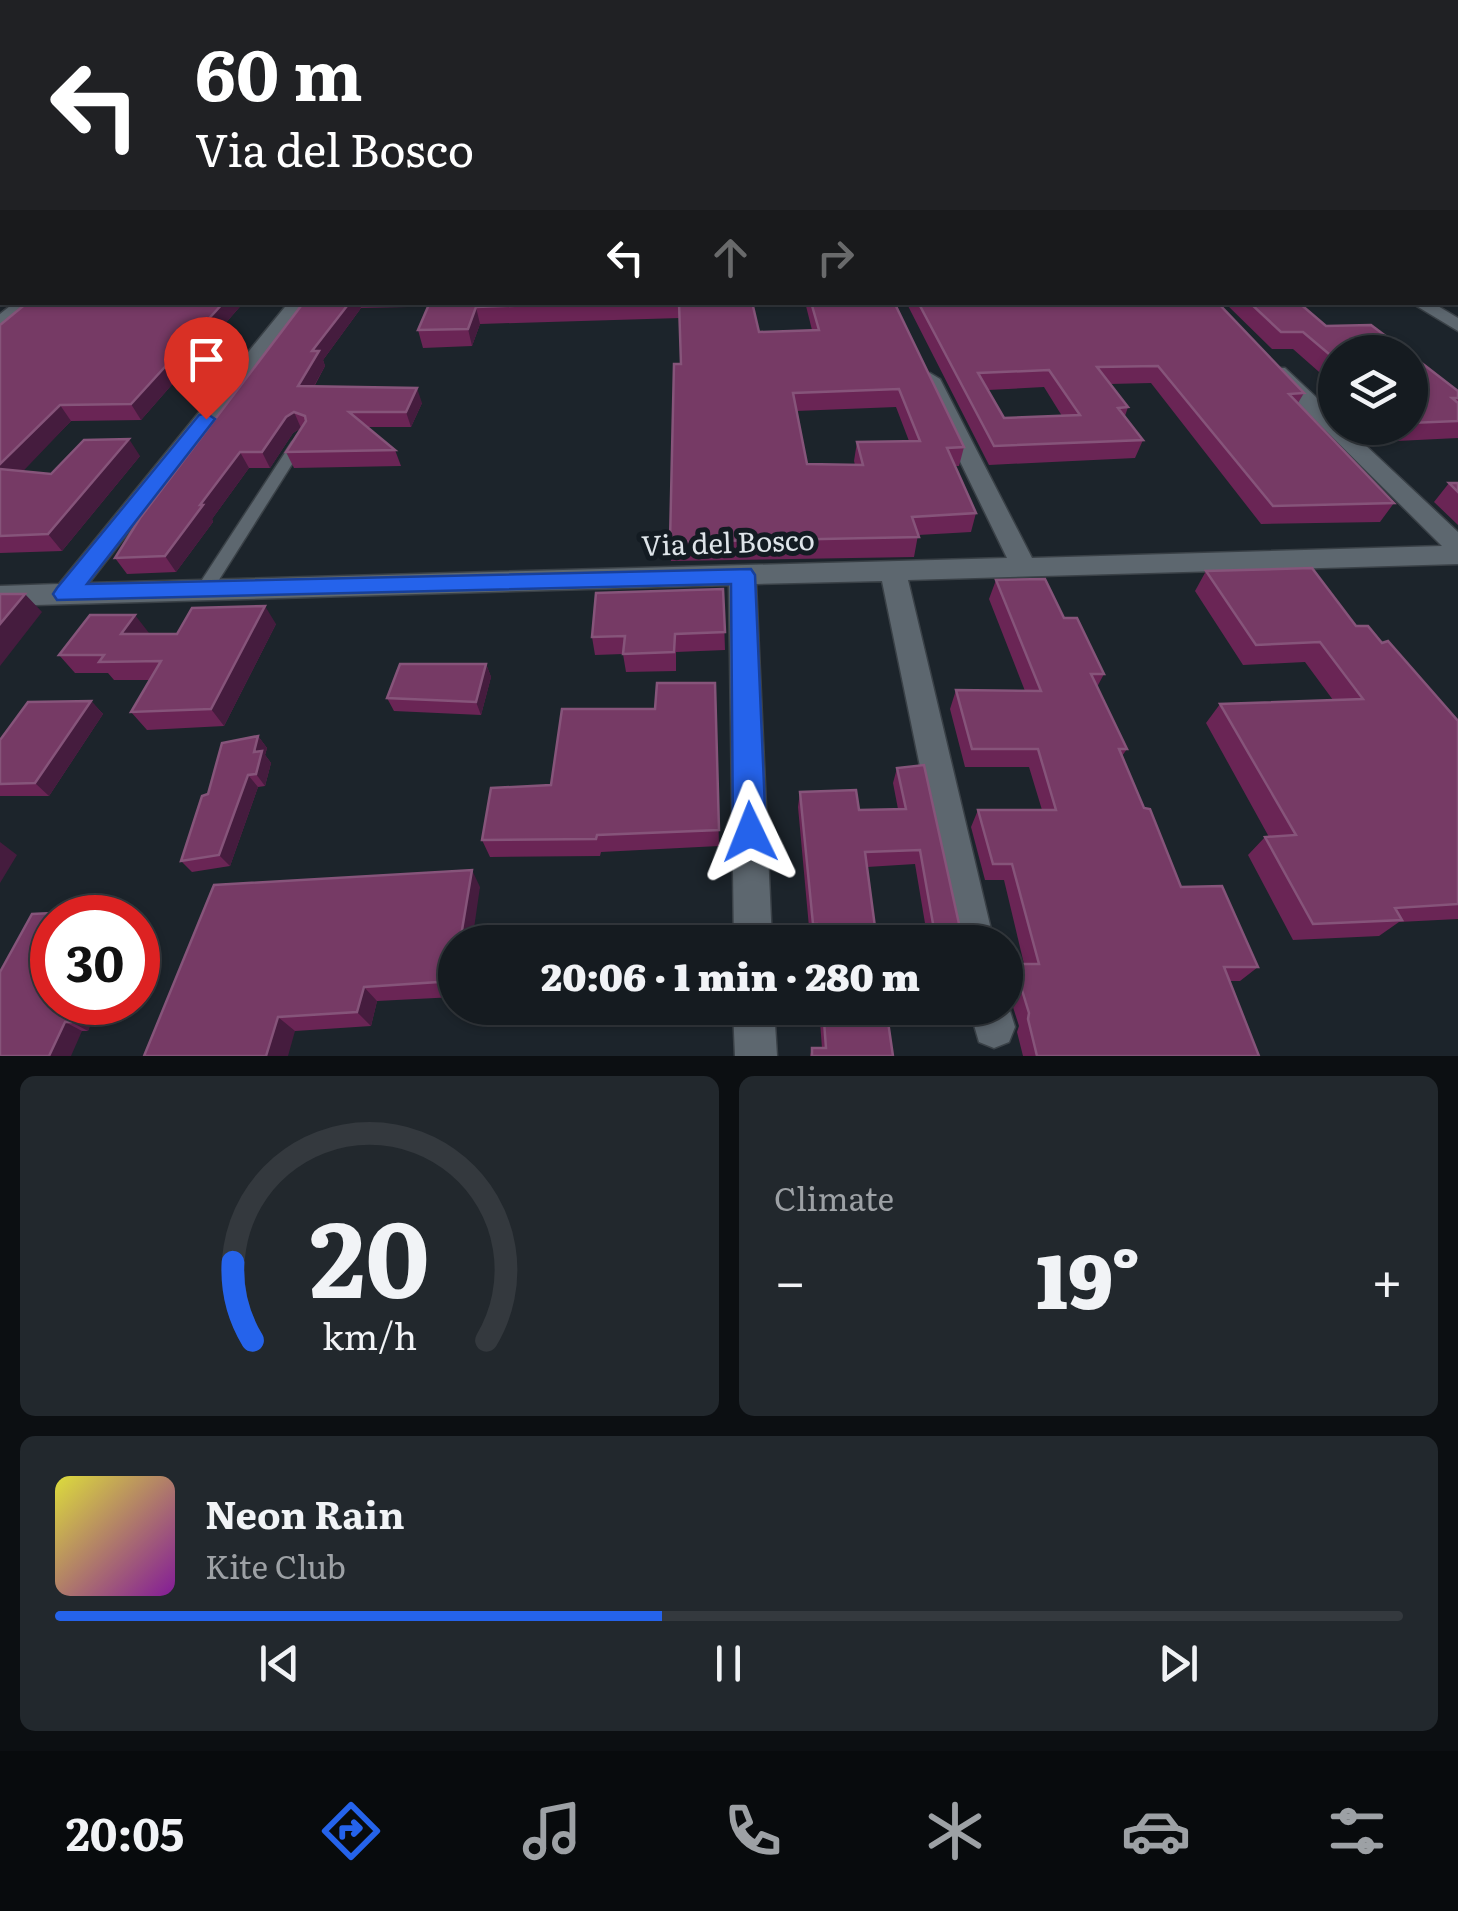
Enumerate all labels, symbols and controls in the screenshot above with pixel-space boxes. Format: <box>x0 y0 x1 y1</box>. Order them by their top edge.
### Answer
text: 60 m <box>195 19 363 123</box>
icon: left <box>30 40 160 170</box>
text: Via del Bosco <box>195 114 474 181</box>
icon: left <box>598 230 653 285</box>
icon: ahead <box>703 230 758 285</box>
icon: right <box>808 230 863 285</box>
pin <box>164 317 249 420</box>
icon: arrive <box>179 332 234 387</box>
map controls <box>1318 335 1428 445</box>
button: layers <box>1318 335 1428 445</box>
street label: Via del Bosco <box>640 517 815 565</box>
position arrow <box>698 780 802 884</box>
speed limit sign: 30 <box>30 895 160 1025</box>
text: 20:06 · 1 min · 280 m <box>541 946 920 1003</box>
text: Climate <box>774 1173 894 1221</box>
text: 20 <box>310 1176 429 1330</box>
text: 19° <box>1036 1221 1141 1332</box>
text: − <box>774 1237 806 1319</box>
text: + <box>1371 1237 1403 1319</box>
text: km/h <box>322 1308 417 1361</box>
text: Neon Rain <box>205 1484 405 1541</box>
text: Kite Club <box>205 1541 346 1589</box>
icon: previous <box>252 1636 307 1691</box>
icon: pause <box>701 1636 756 1691</box>
icon: next <box>1151 1636 1206 1691</box>
icon: directions <box>316 1796 386 1866</box>
icon: music <box>517 1796 587 1866</box>
icon: phone <box>718 1796 788 1866</box>
icon: climate <box>920 1796 990 1866</box>
icon: car <box>1121 1796 1191 1866</box>
icon: filters <box>1322 1796 1392 1866</box>
text: 20:05 <box>66 1798 184 1865</box>

